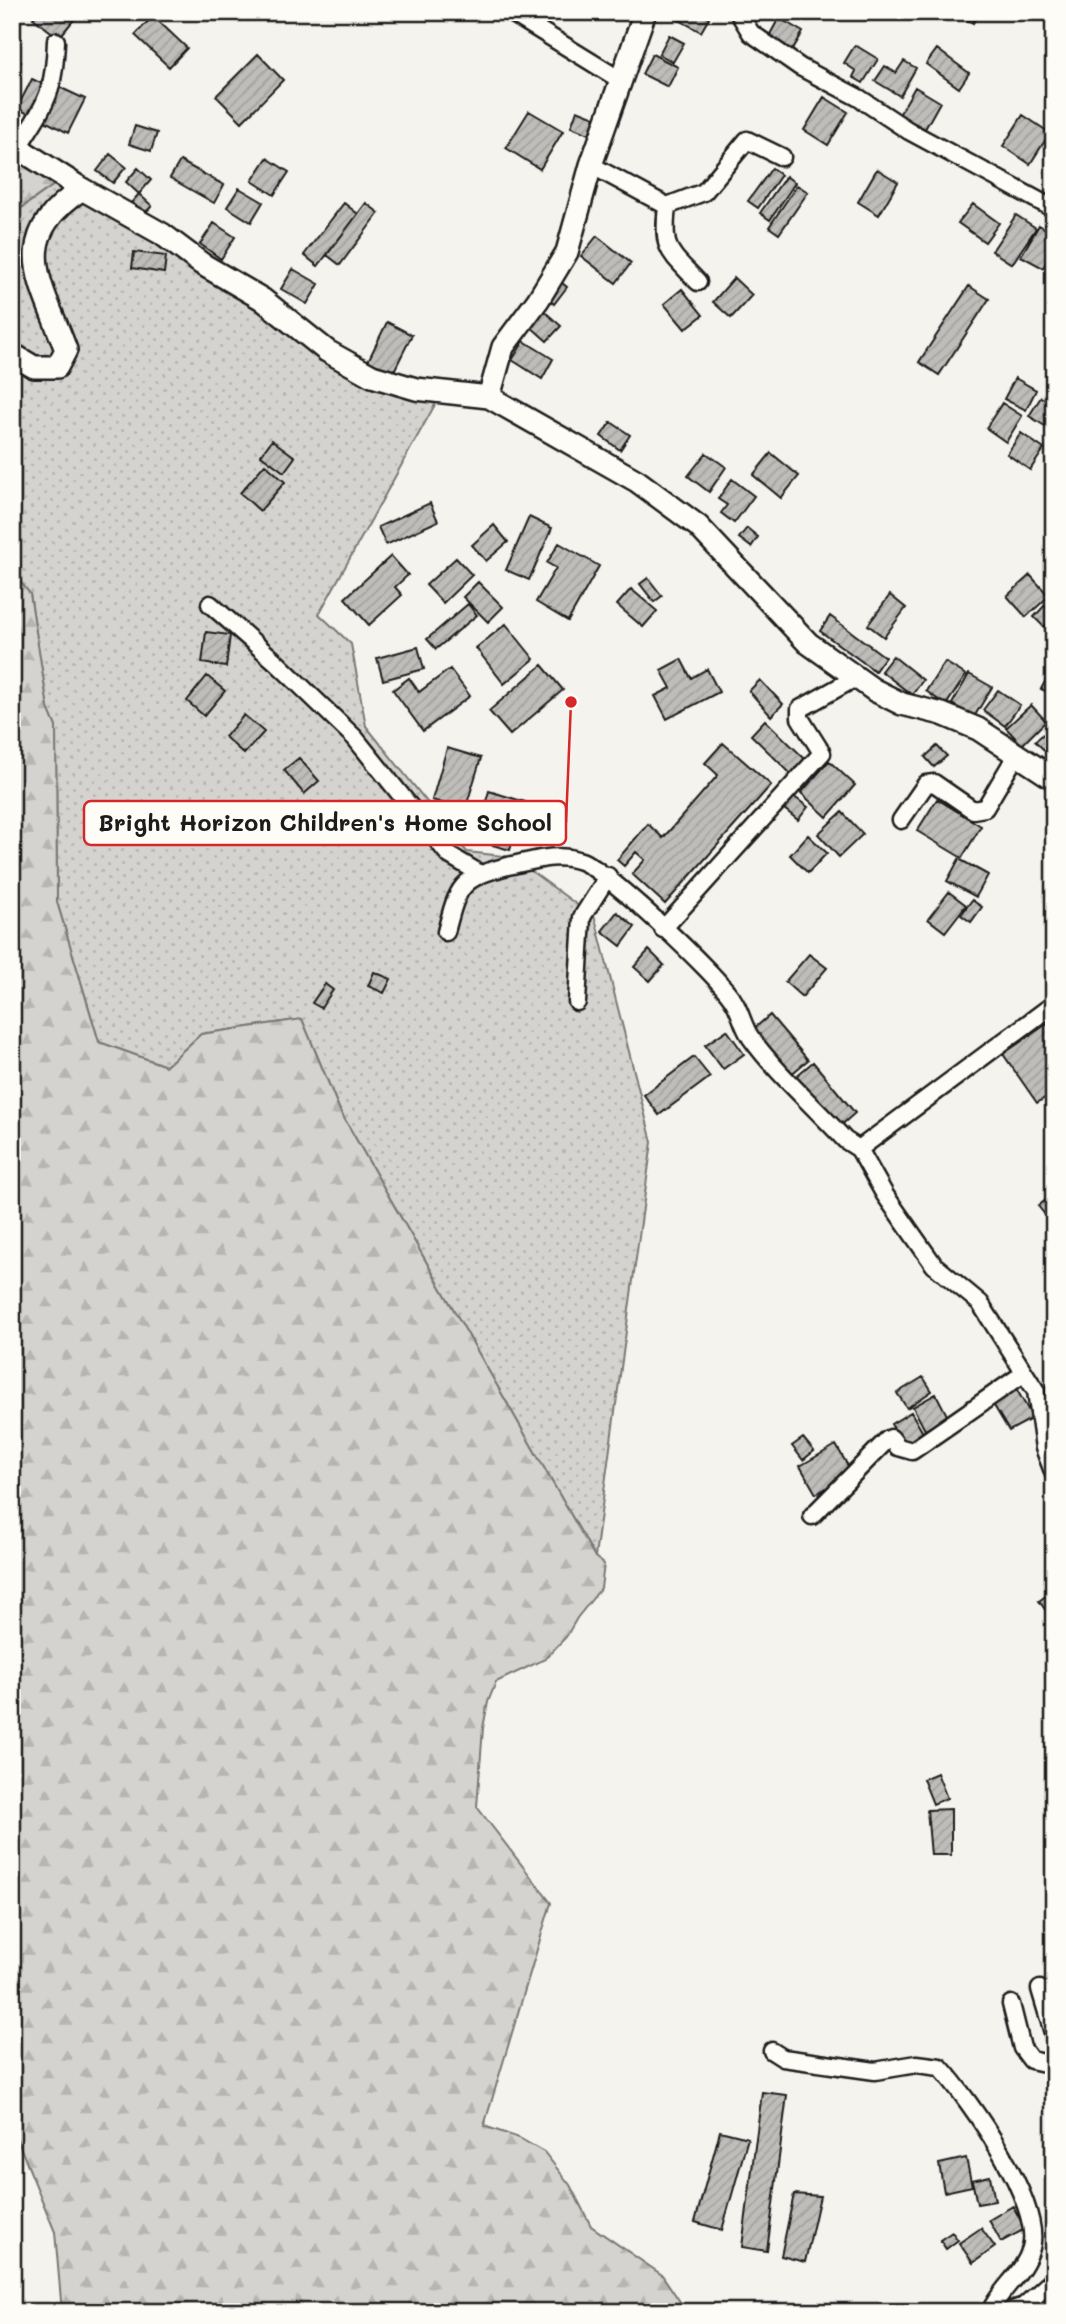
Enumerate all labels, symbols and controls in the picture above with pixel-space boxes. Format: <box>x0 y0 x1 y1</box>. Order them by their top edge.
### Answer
callout: Bright Horizon Children's Home School <box>84 801 566 845</box>
text: Bright Horizon Children's Home School <box>98 807 552 837</box>

